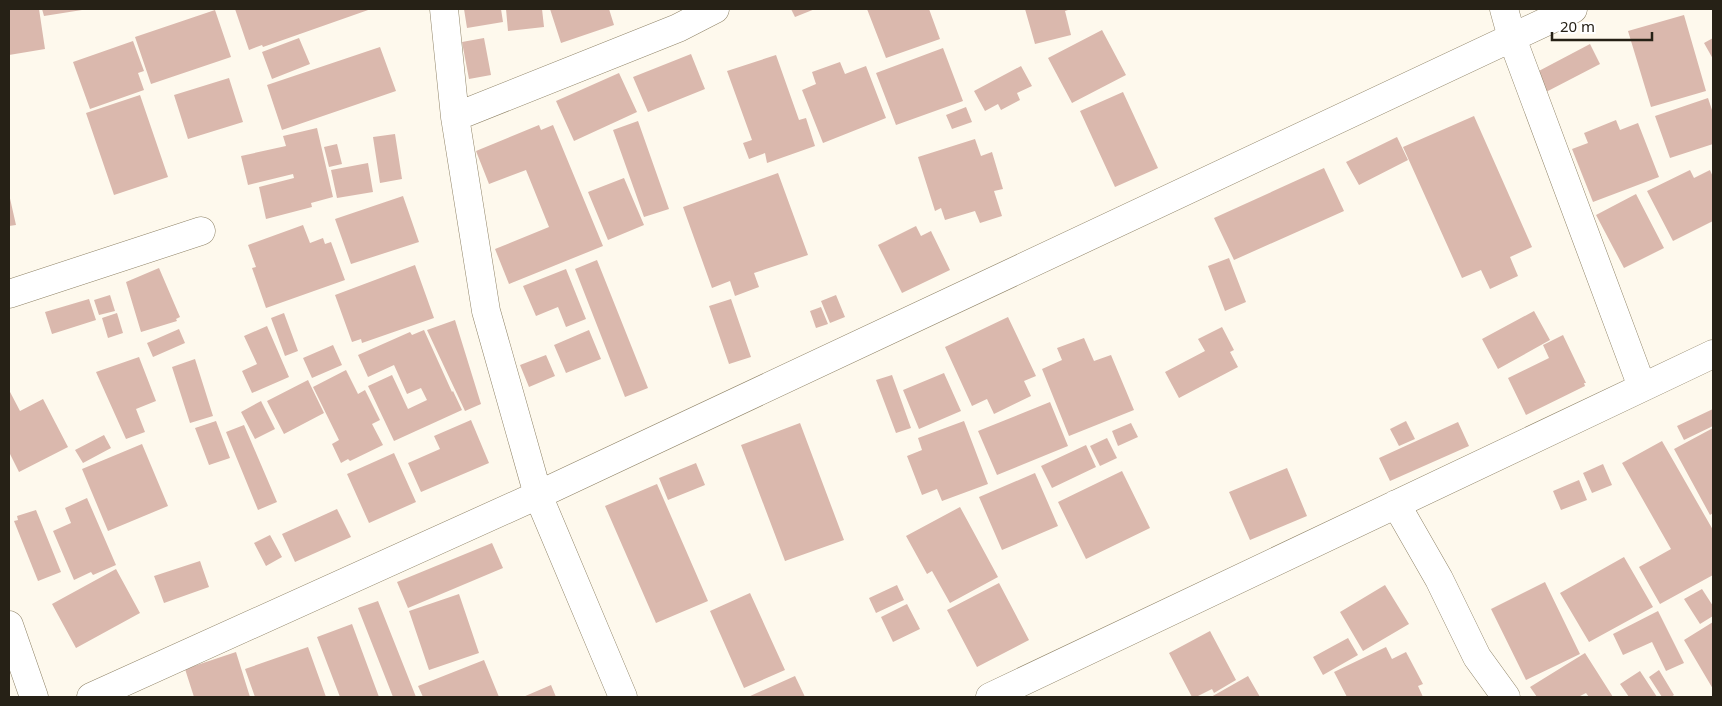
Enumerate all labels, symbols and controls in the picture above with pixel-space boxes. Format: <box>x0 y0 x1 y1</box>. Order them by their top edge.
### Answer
scale bar <box>1552 10 1652 42</box>
text: 20 m <box>1560 16 1595 36</box>

